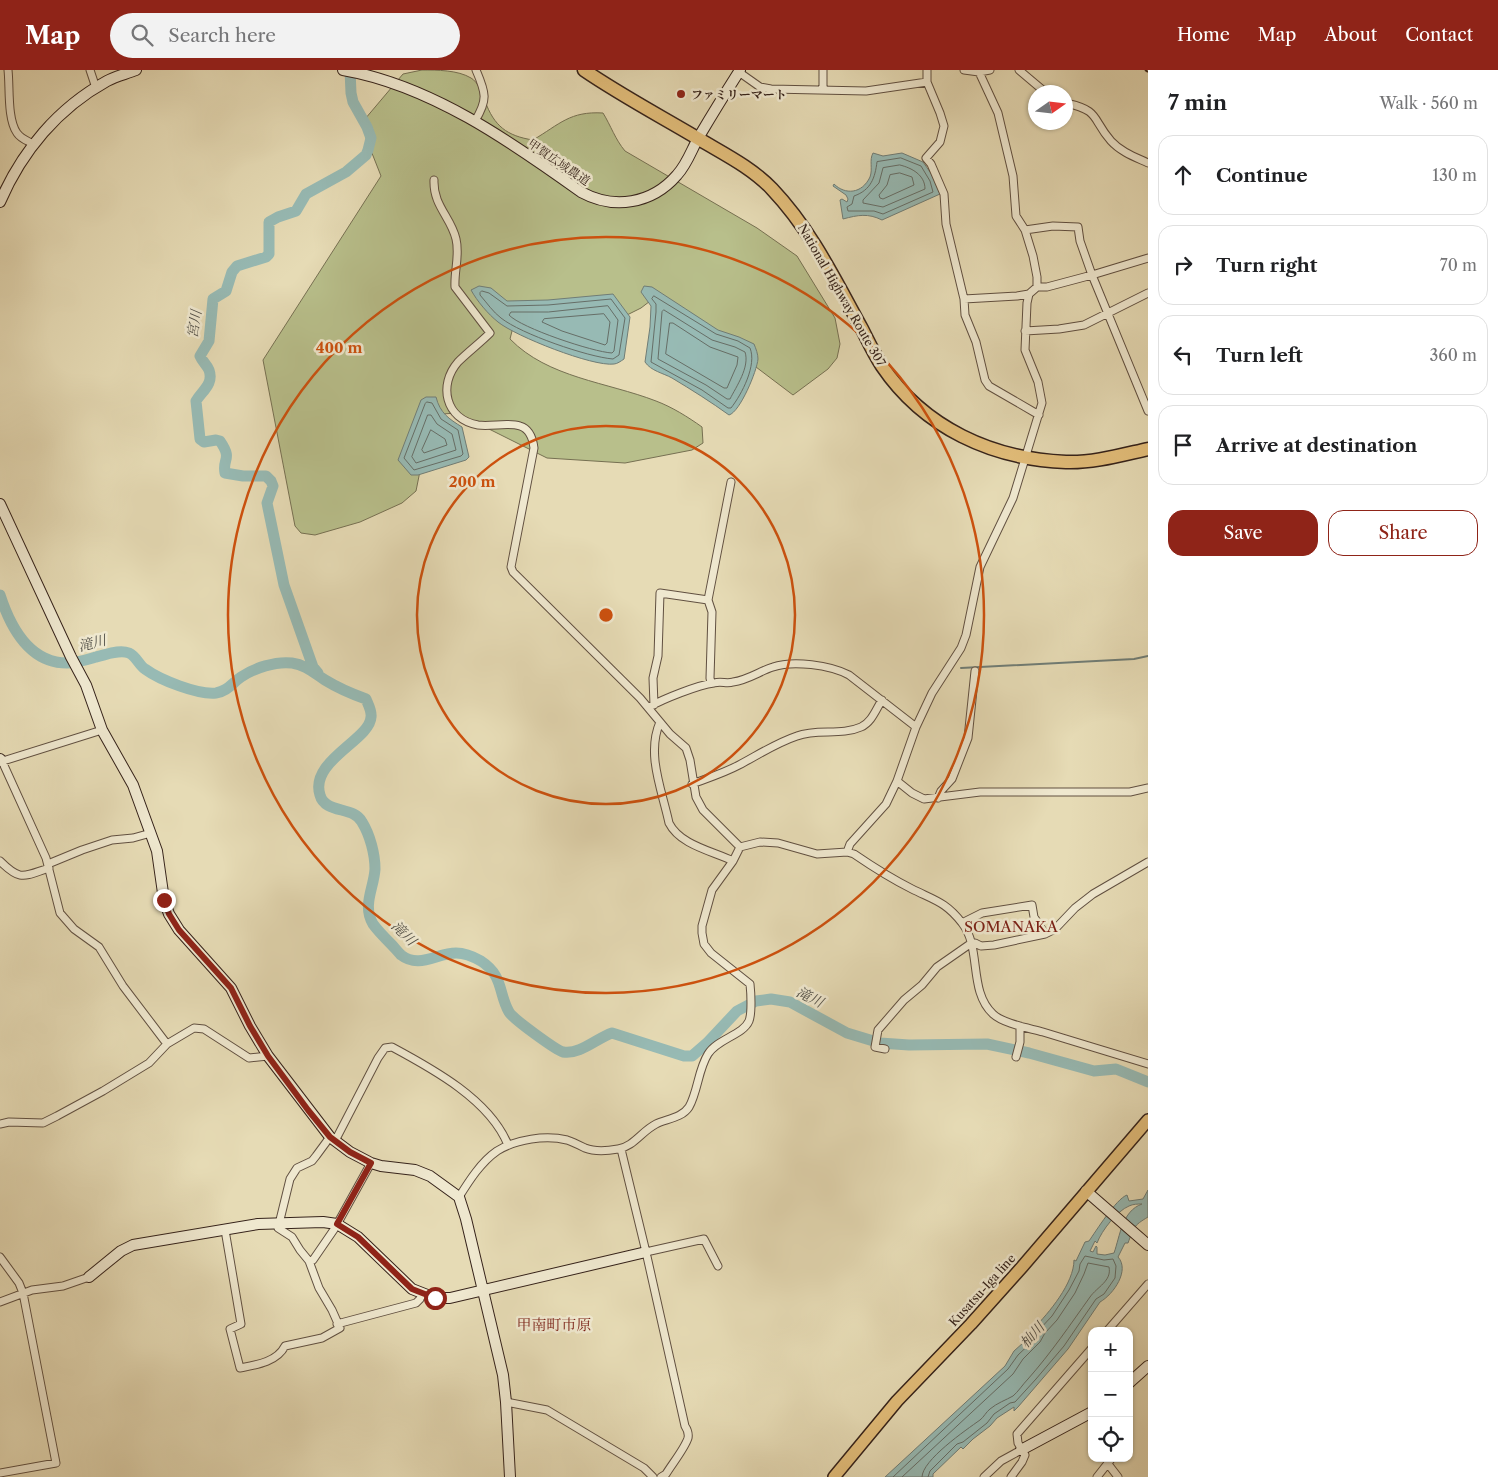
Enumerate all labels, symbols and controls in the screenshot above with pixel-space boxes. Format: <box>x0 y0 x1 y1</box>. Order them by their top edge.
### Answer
search box <box>110 13 460 58</box>
text: Map <box>25 21 80 50</box>
icon: search <box>128 21 156 49</box>
text: Search here <box>168 24 276 47</box>
text: Home <box>1177 24 1230 46</box>
text: Map <box>1258 24 1296 46</box>
text: About <box>1324 24 1377 46</box>
text: Contact <box>1405 24 1473 46</box>
north arrow <box>1028 85 1073 130</box>
place label: ファミリーマート <box>691 87 787 102</box>
marker: ファミリーマート <box>675 88 687 100</box>
text: 7 min <box>1168 90 1227 115</box>
text: Walk · 560 m <box>1379 93 1478 113</box>
street label: 甲賀広域農道 <box>525 136 593 188</box>
icon: ahead <box>1169 161 1197 189</box>
text: Continue <box>1216 164 1308 187</box>
text: 130 m <box>1432 165 1477 185</box>
street label: National Highway Route 307 <box>795 221 889 369</box>
icon: right <box>1169 251 1197 279</box>
text: Turn right <box>1216 254 1317 277</box>
text: 70 m <box>1440 255 1477 275</box>
water label: 宮川 <box>183 307 205 339</box>
text: 400 m <box>316 338 362 357</box>
icon: left <box>1169 341 1197 369</box>
text: Turn left <box>1216 344 1303 367</box>
text: 360 m <box>1430 345 1477 365</box>
icon: arrive <box>1169 431 1197 459</box>
text: Arrive at destination <box>1216 434 1417 457</box>
text: 200 m <box>449 472 495 491</box>
button: Save <box>1168 510 1318 556</box>
button: Share <box>1328 510 1478 556</box>
centre of rings <box>597 606 615 624</box>
water label: 滝川 <box>76 630 110 655</box>
route end <box>153 889 176 912</box>
water label: 滝川 <box>388 917 422 951</box>
district label: SOMANAKA <box>964 917 1059 936</box>
water label: 滝川 <box>793 983 828 1012</box>
street label: Kusatsu-Iga line <box>946 1251 1019 1329</box>
route start <box>424 1287 447 1310</box>
district label: 甲南町市原 <box>516 1315 592 1334</box>
water label: 杣川 <box>1016 1317 1049 1351</box>
map controls <box>1088 1327 1133 1462</box>
button: + <box>1088 1327 1133 1372</box>
button: − <box>1088 1372 1133 1417</box>
button: locate <box>1088 1417 1133 1462</box>

